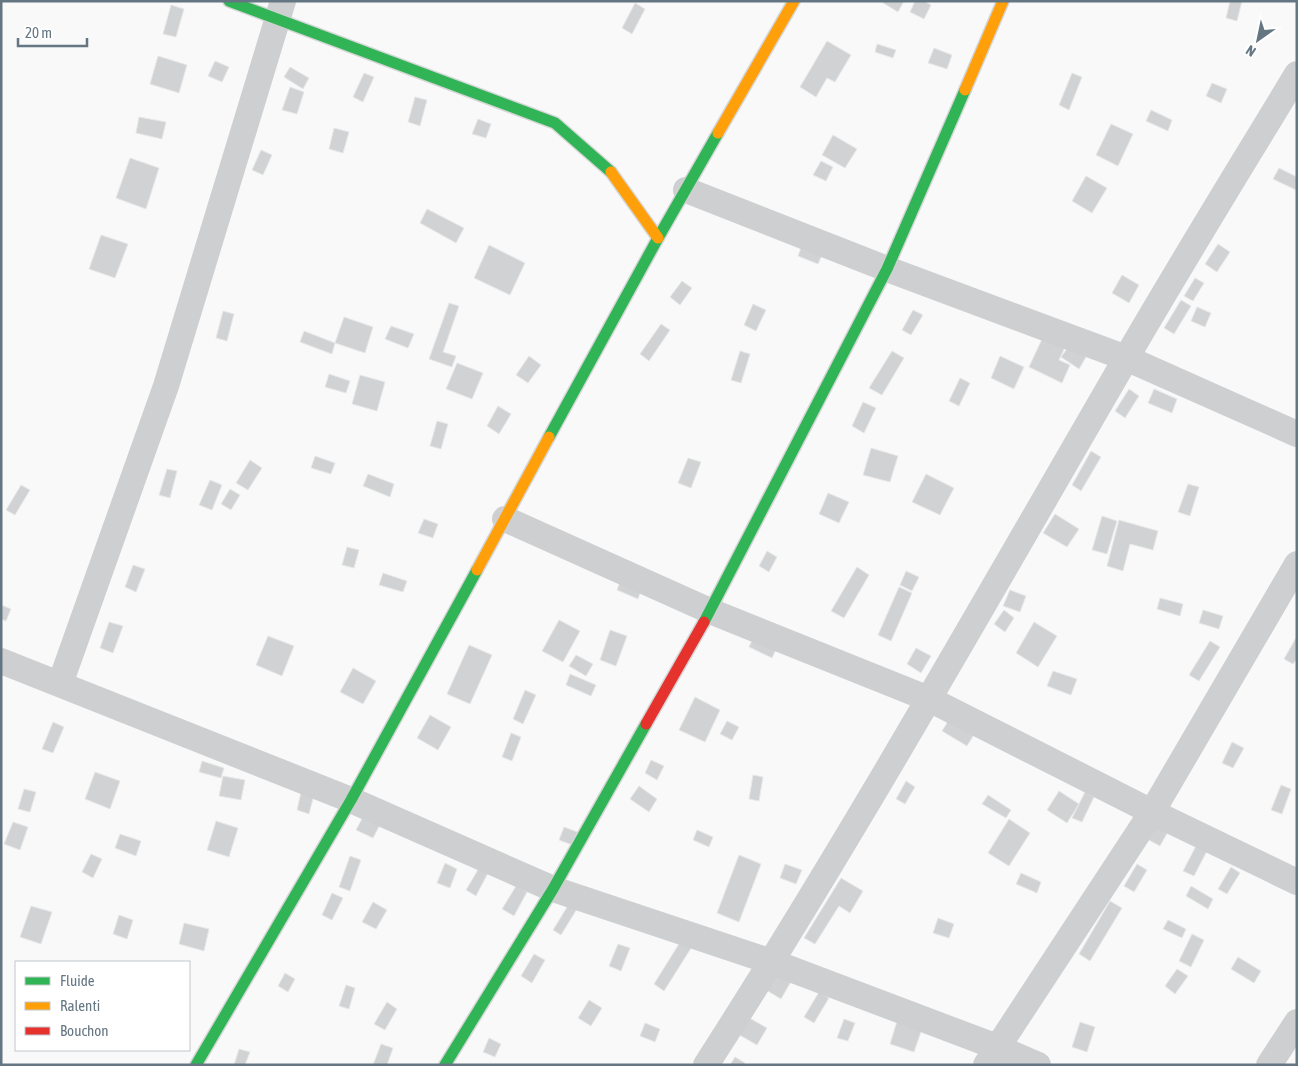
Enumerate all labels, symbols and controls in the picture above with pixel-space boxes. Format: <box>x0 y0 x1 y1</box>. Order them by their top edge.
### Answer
scale bar <box>18 15 86 47</box>
north arrow <box>1233 15 1283 65</box>
text: 20 m <box>25 24 52 41</box>
text: N <box>1243 42 1259 60</box>
legend <box>15 961 190 1051</box>
text: Fluide <box>60 972 95 989</box>
text: Ralenti <box>60 997 100 1014</box>
text: Bouchon <box>60 1022 109 1039</box>

